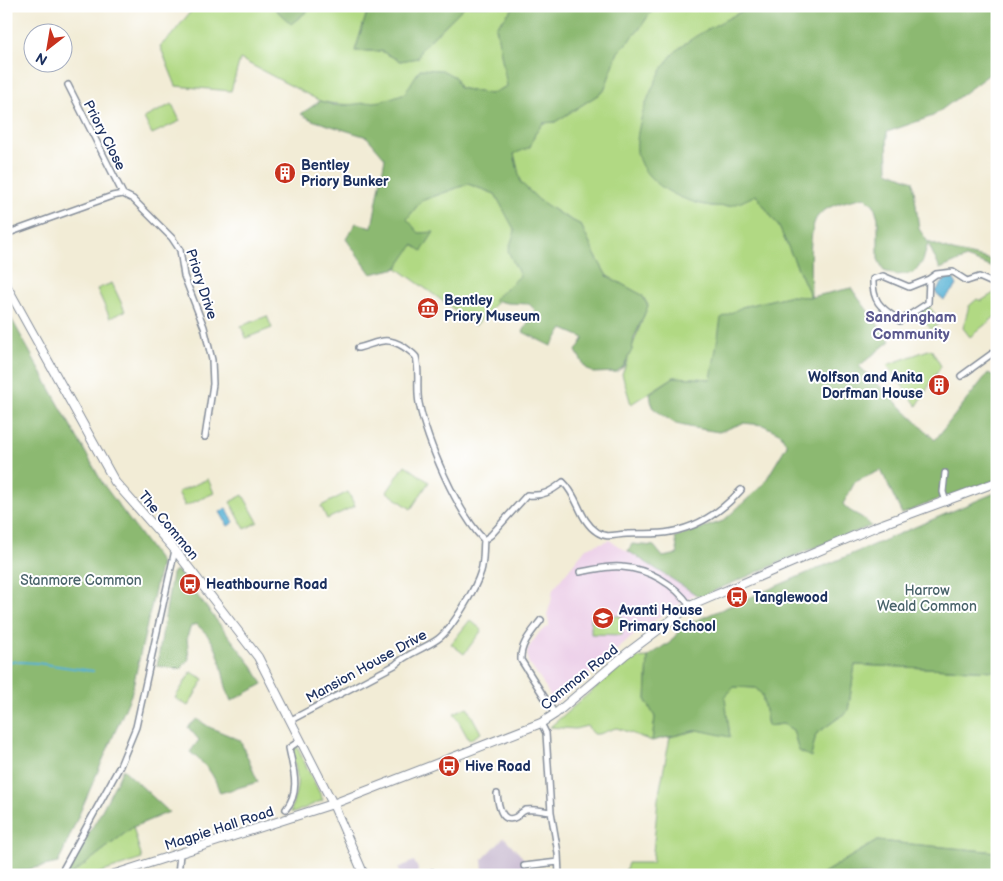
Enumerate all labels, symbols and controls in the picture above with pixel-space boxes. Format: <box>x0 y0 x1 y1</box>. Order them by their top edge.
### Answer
north arrow <box>22 22 72 72</box>
text: N <box>33 49 50 69</box>
street label: Priory Close <box>80 97 129 173</box>
place label: Bentley Priory Bunker <box>301 157 389 190</box>
building icon: Bentley Priory Bunker <box>273 161 297 185</box>
street label: Priory Drive <box>182 247 221 321</box>
place label: Bentley Priory Museum <box>444 292 540 325</box>
museum icon: Bentley Priory Museum <box>416 296 440 320</box>
district label: Sandringham Community <box>866 308 957 344</box>
place label: Wolfson and Anita Dorfman House <box>808 369 923 402</box>
building icon: Wolfson and Anita Dorfman House <box>927 373 951 397</box>
street label: The Common <box>135 487 202 563</box>
park label: Stanmore Common <box>20 572 142 589</box>
bus stop icon: Heathbourne Road <box>178 572 202 596</box>
place label: Heathbourne Road <box>206 576 327 593</box>
park label: Harrow Weald Common <box>877 582 977 615</box>
bus stop icon: Tanglewood <box>725 585 749 609</box>
place label: Tanglewood <box>753 589 828 606</box>
place label: Avanti House Primary School <box>618 602 716 635</box>
school or university icon: Avanti House Primary School <box>591 606 615 630</box>
street label: Mansion House Drive <box>303 626 430 707</box>
street label: Common Road <box>537 641 621 714</box>
bus stop icon: Hive Road <box>437 754 461 778</box>
place label: Hive Road <box>465 758 531 775</box>
street label: Magpie Hall Road <box>163 803 276 854</box>

